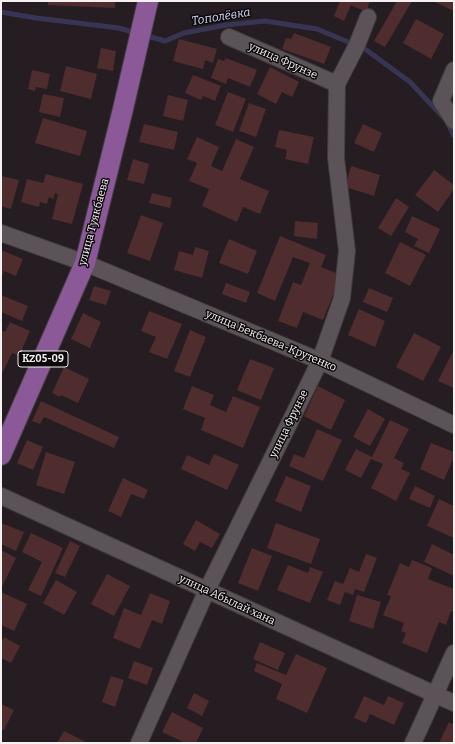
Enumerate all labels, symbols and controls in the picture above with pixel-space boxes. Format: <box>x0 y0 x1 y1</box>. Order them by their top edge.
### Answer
water label: Тополёвка <box>191 5 251 29</box>
street label: улица Фрунзе <box>247 40 319 82</box>
street label: улица Туякбаева <box>76 177 112 267</box>
street label: улица Бекбаева-Крутенко <box>204 307 338 375</box>
road number: KZ05-09 <box>18 351 68 367</box>
street label: улица Фрунзе <box>267 388 311 460</box>
street label: улица Абылай хана <box>177 572 277 628</box>

